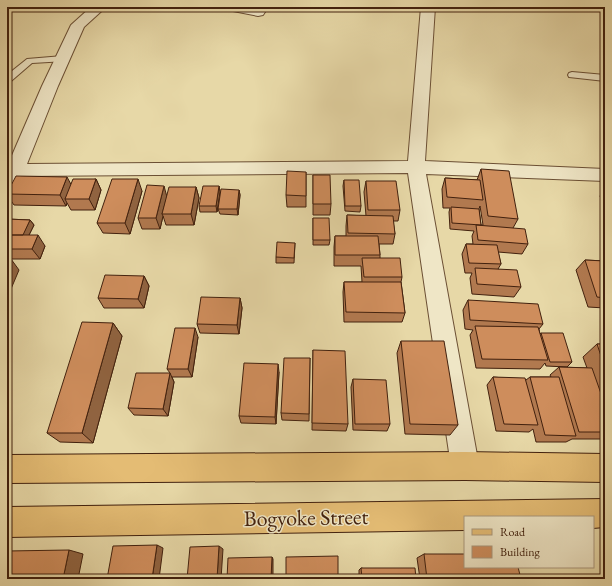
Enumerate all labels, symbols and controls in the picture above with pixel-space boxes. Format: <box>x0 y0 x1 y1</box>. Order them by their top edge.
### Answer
street label: Bogyoke Street <box>243 502 369 533</box>
legend <box>464 516 594 568</box>
text: Road <box>500 524 526 540</box>
text: Building <box>500 544 541 560</box>

